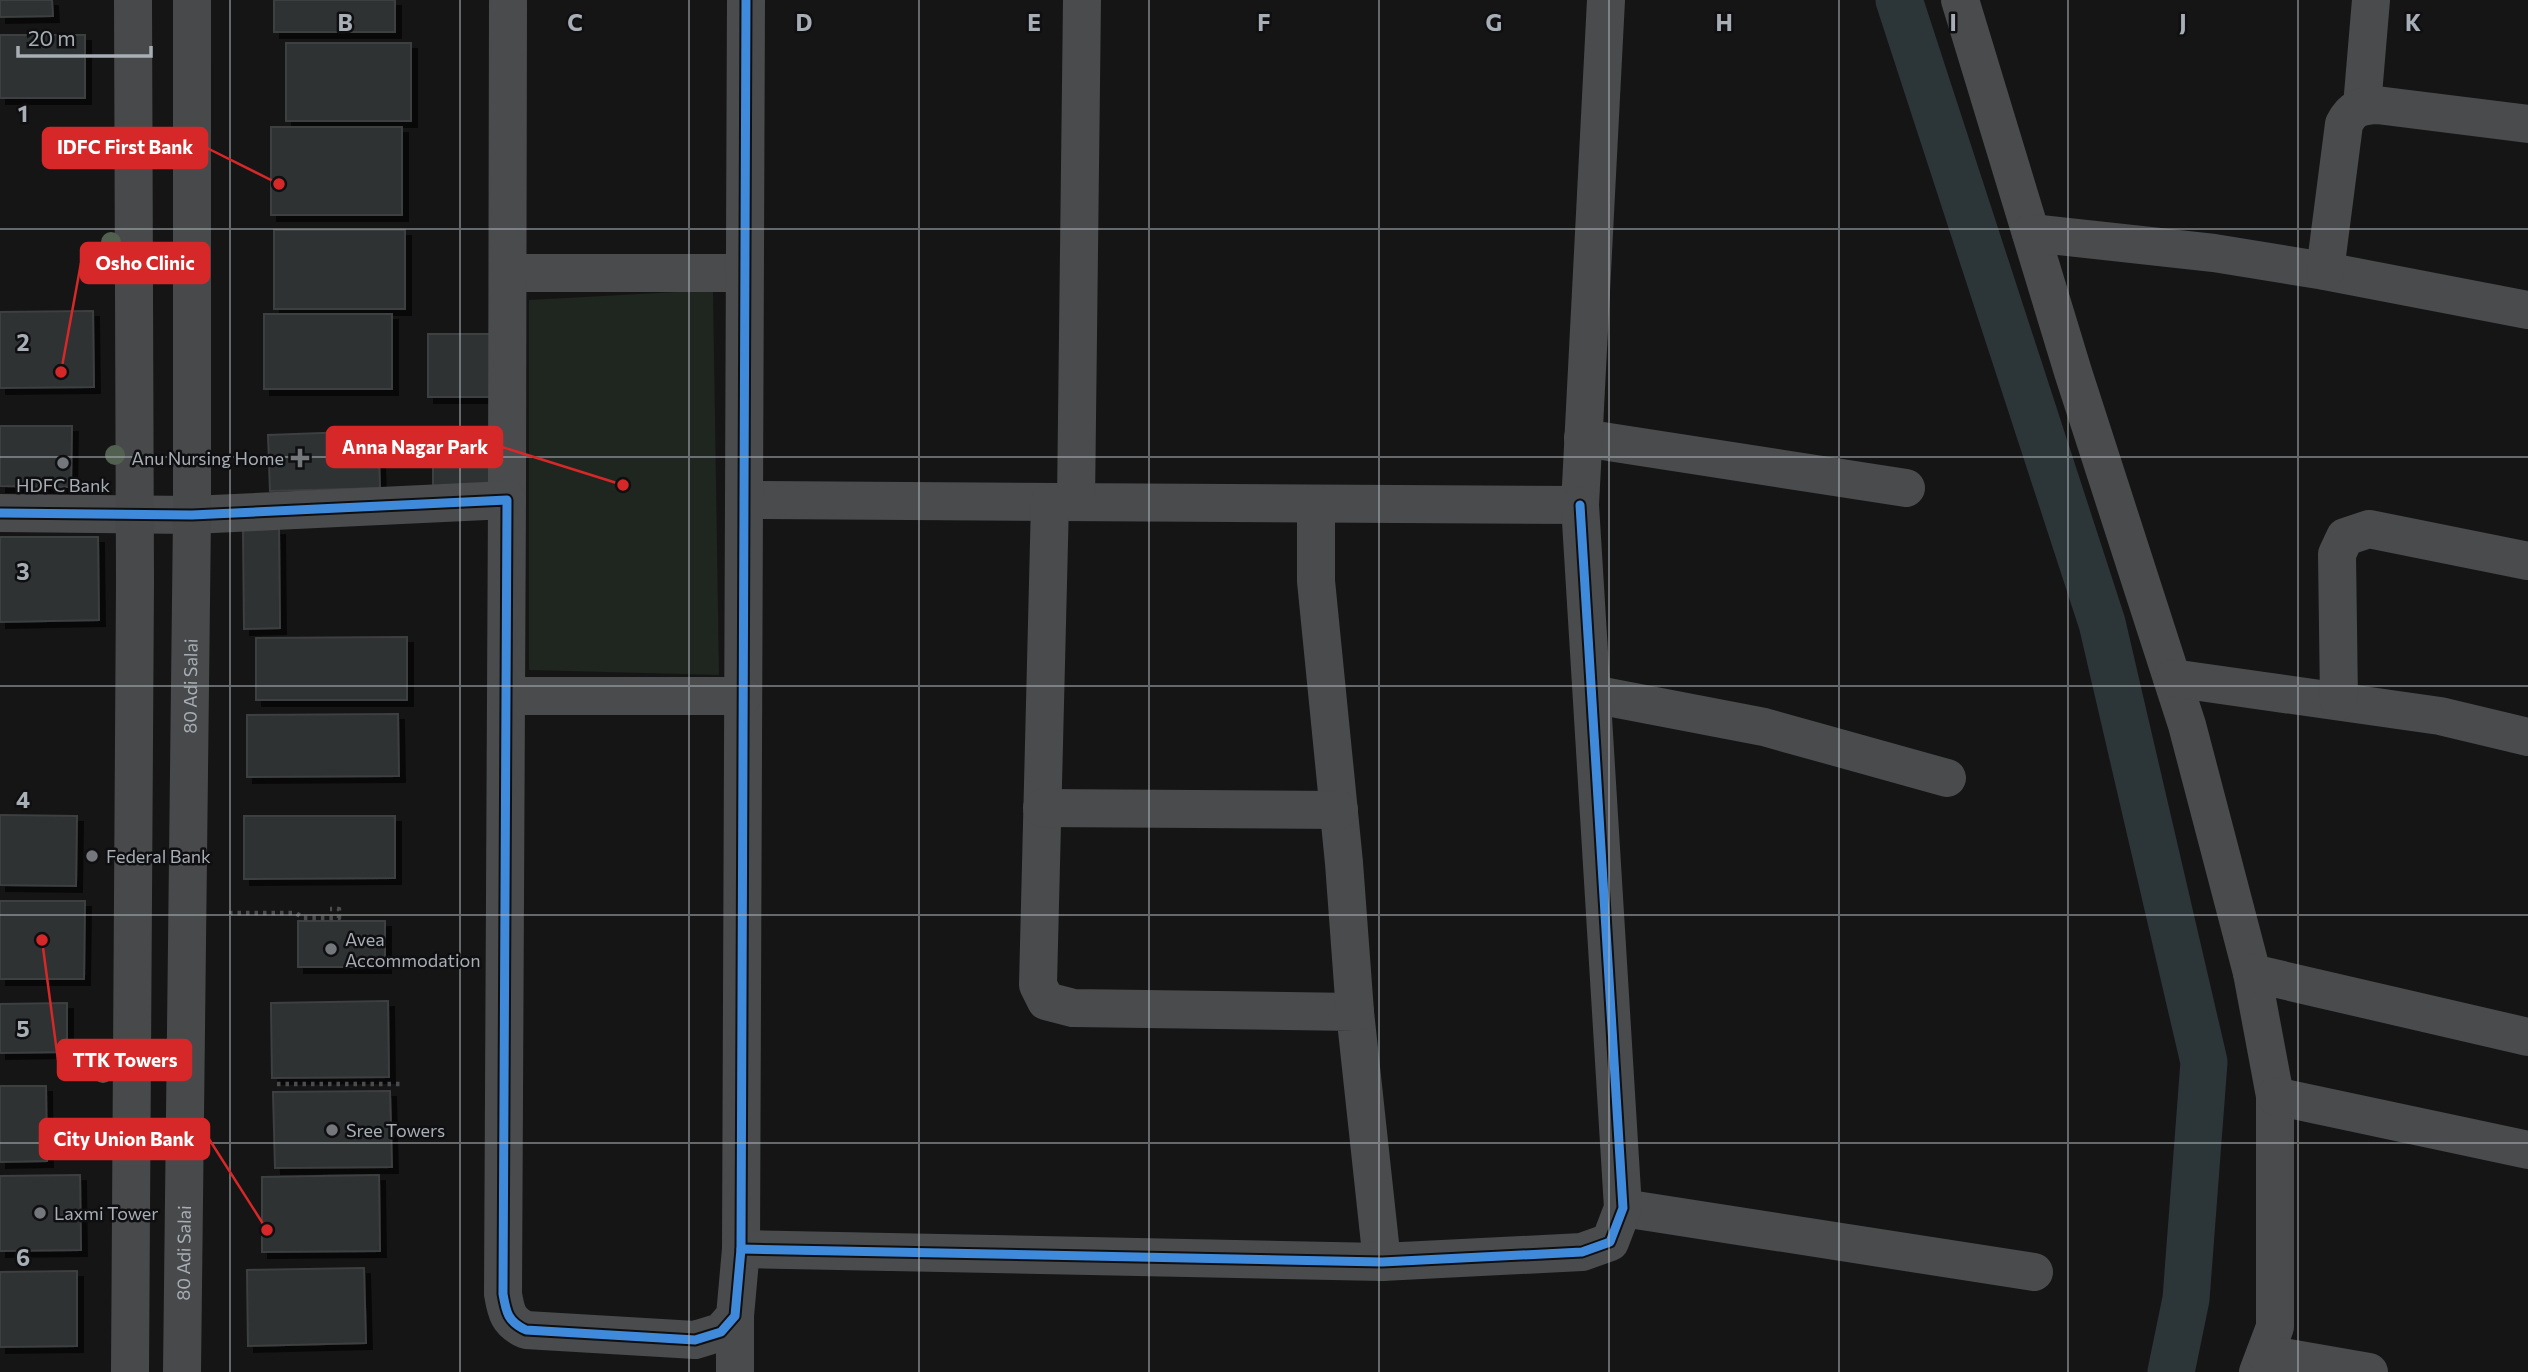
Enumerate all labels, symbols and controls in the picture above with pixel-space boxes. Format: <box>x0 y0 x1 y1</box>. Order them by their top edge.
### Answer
text: B <box>337 8 353 36</box>
text: C <box>567 8 583 36</box>
text: D <box>796 8 813 36</box>
text: E <box>1027 8 1041 36</box>
text: F <box>1257 8 1271 36</box>
text: G <box>1486 8 1502 36</box>
text: H <box>1715 8 1733 36</box>
text: I <box>1949 8 1957 36</box>
text: J <box>2179 8 2187 36</box>
text: K <box>2405 8 2421 36</box>
scale bar <box>18 14 150 58</box>
text: 20 m <box>28 25 76 50</box>
text: 1 <box>18 99 28 127</box>
callout: IDFC First Bank <box>43 128 207 168</box>
text: IDFC First Bank <box>57 135 193 158</box>
callout: Osho Clinic <box>81 243 209 283</box>
text: Osho Clinic <box>95 251 195 274</box>
text: 2 <box>16 328 30 356</box>
callout: Anna Nagar Park <box>327 427 502 467</box>
text: Anna Nagar Park <box>342 435 488 458</box>
place label: Anu Nursing Home <box>131 447 284 469</box>
marker: Anu Nursing Home <box>290 448 310 468</box>
marker: HDFC Bank <box>55 455 71 471</box>
place label: HDFC Bank <box>16 474 110 496</box>
text: 3 <box>16 557 30 585</box>
street label: 80 Adi Salai <box>178 638 202 734</box>
text: 4 <box>16 785 30 813</box>
place label: Federal Bank <box>106 845 211 867</box>
marker: Federal Bank <box>84 848 100 864</box>
place label: Avea Accommodation <box>345 928 481 971</box>
marker: Avea Accommodation <box>323 941 339 957</box>
text: 5 <box>16 1014 30 1042</box>
callout: TTK Towers <box>58 1040 191 1080</box>
text: TTK Towers <box>72 1048 178 1071</box>
callout: City Union Bank <box>40 1119 209 1159</box>
place label: Sree Towers <box>346 1119 445 1141</box>
marker: Sree Towers <box>324 1122 340 1138</box>
text: City Union Bank <box>54 1127 195 1150</box>
place label: Laxmi Tower <box>54 1202 158 1224</box>
marker: Laxmi Tower <box>32 1205 48 1221</box>
street label: 80 Adi Salai <box>172 1205 195 1301</box>
text: 6 <box>16 1243 30 1271</box>

